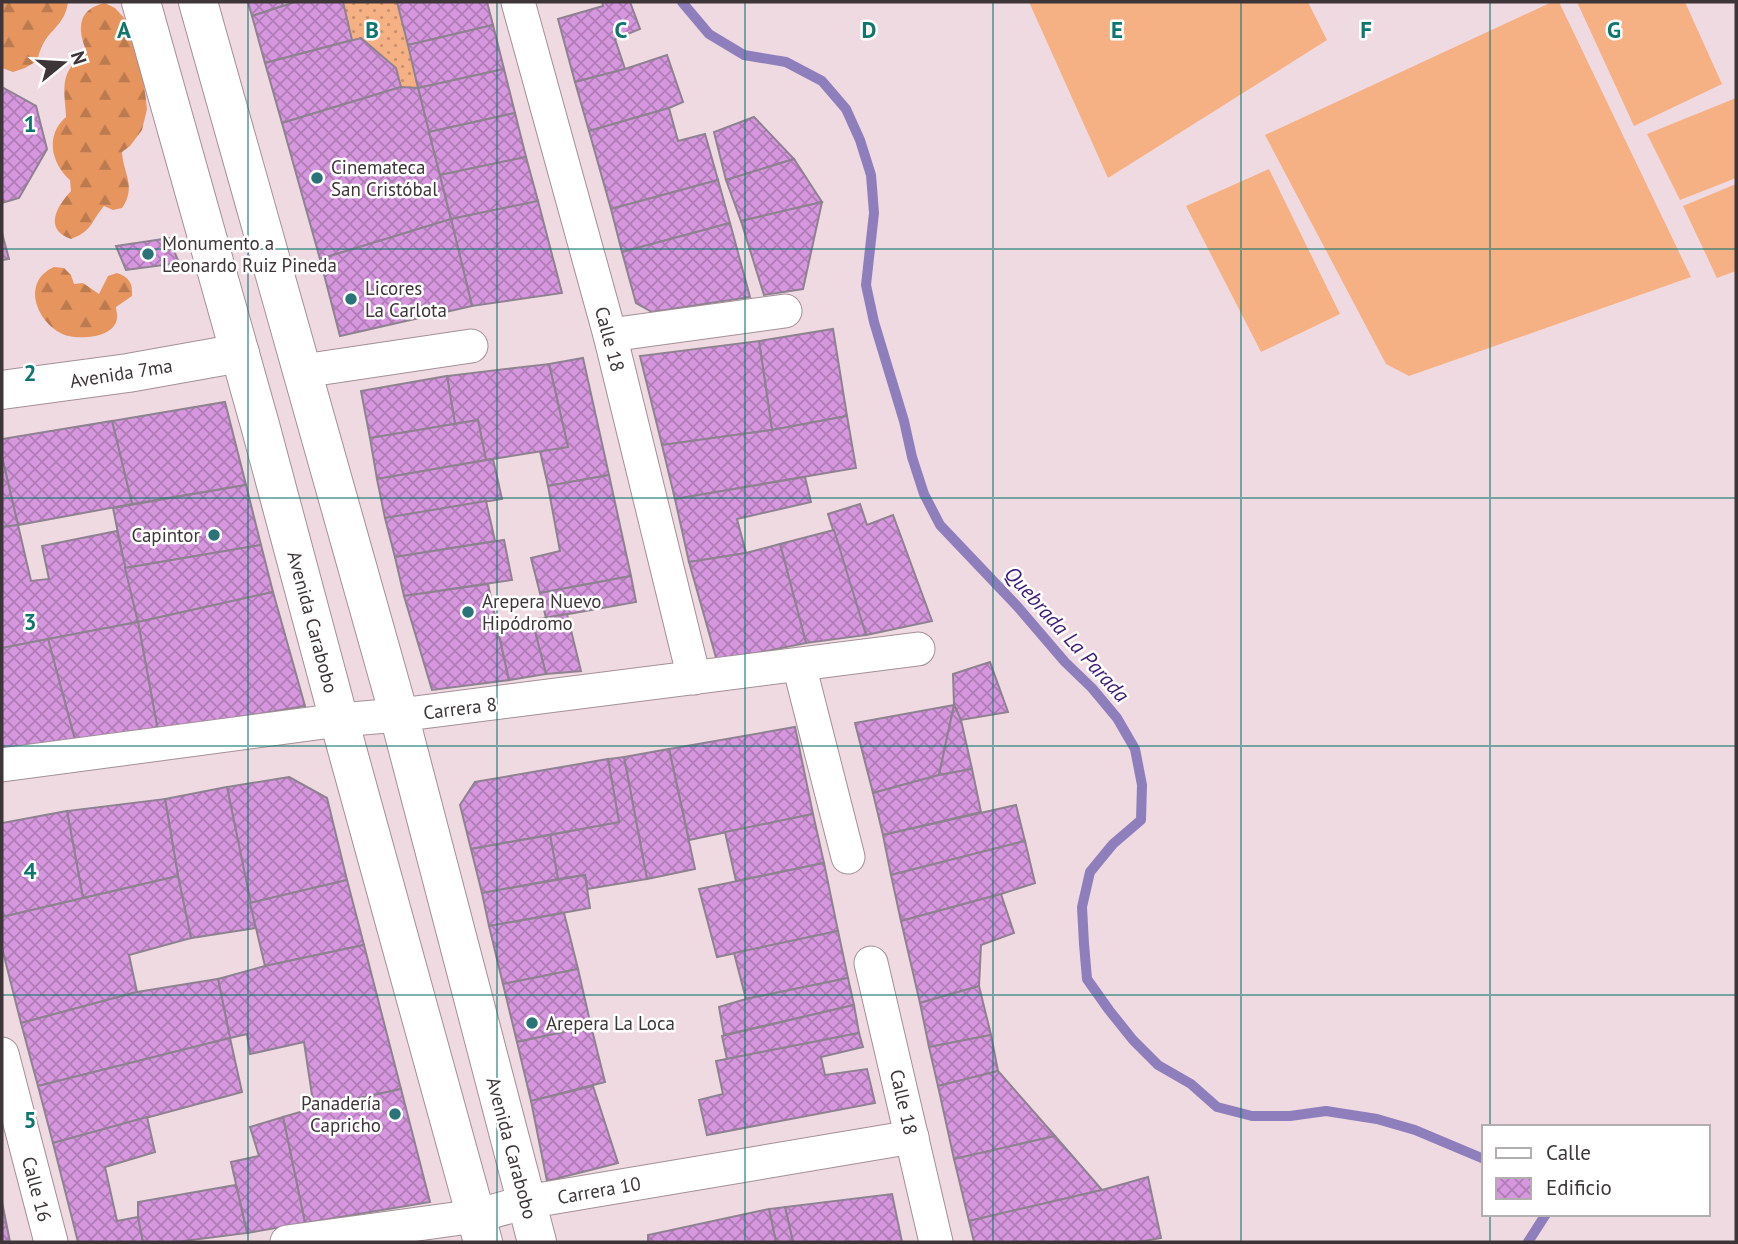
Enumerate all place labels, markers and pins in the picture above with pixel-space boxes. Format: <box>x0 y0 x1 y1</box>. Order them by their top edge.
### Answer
place label: Cinemateca San Cristóbal <box>331 155 438 201</box>
marker: Cinemateca San Cristóbal <box>309 170 325 186</box>
place label: Monumento a Leonardo Ruiz Pineda <box>162 231 337 277</box>
marker: Monumento a Leonardo Ruiz Pineda <box>140 246 156 262</box>
place label: Licores La Carlota <box>365 276 447 322</box>
marker: Licores La Carlota <box>343 291 359 307</box>
place label: Capintor <box>131 523 201 547</box>
marker: Capintor <box>206 527 222 543</box>
place label: Arepera Nuevo Hipódromo <box>482 589 602 635</box>
marker: Arepera Nuevo Hipódromo <box>460 604 476 620</box>
place label: Arepera La Loca <box>546 1011 675 1035</box>
marker: Arepera La Loca <box>524 1015 540 1031</box>
place label: Panadería Capricho <box>301 1091 381 1137</box>
marker: Panadería Capricho <box>387 1106 403 1122</box>

